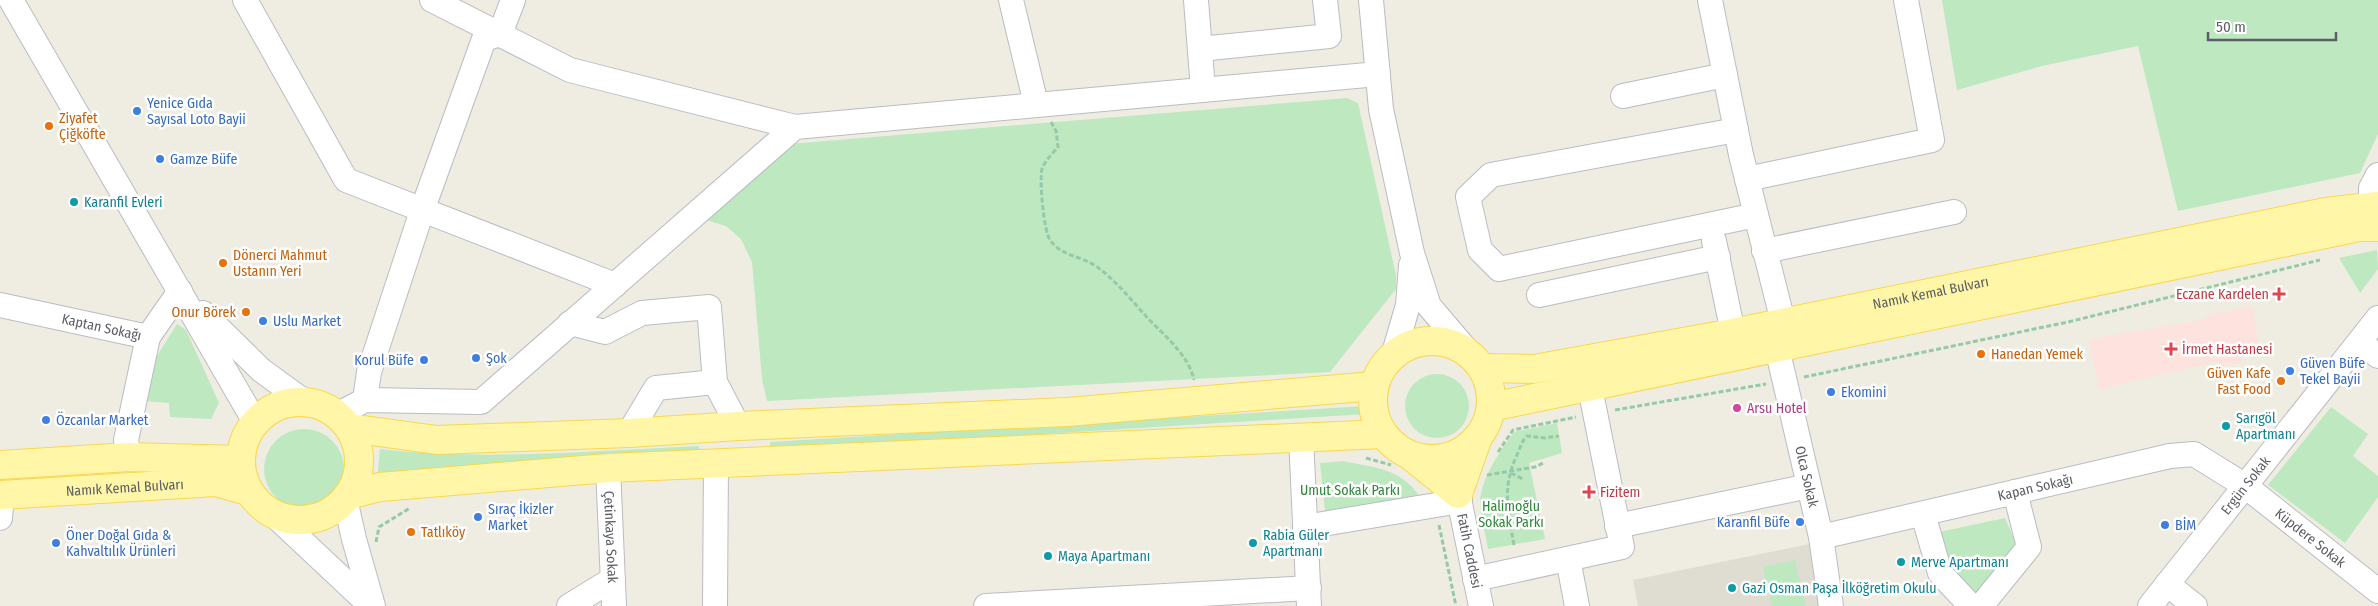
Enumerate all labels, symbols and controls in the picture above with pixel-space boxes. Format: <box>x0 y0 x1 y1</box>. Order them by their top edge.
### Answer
scale bar <box>2208 10 2336 42</box>
text: 50 m <box>2216 18 2246 36</box>
place label: Yenice Gıda Sayısal Loto Bayii <box>147 95 246 128</box>
marker: Yenice Gıda Sayısal Loto Bayii <box>131 105 143 117</box>
place label: Ziyafet Çiğköfte <box>59 110 106 143</box>
marker: Ziyafet Çiğköfte <box>43 120 55 132</box>
place label: Gamze Büfe <box>170 151 237 168</box>
marker: Gamze Büfe <box>154 153 166 165</box>
place label: Karanfil Evleri <box>84 194 163 211</box>
marker: Karanfil Evleri <box>68 196 80 208</box>
place label: Dönerci Mahmut Ustanın Yeri <box>233 247 327 280</box>
marker: Dönerci Mahmut Ustanın Yeri <box>217 257 229 269</box>
street label: Namık Kemal Bulvarı <box>1871 273 1990 313</box>
place label: Eczane Kardelen <box>2176 286 2269 303</box>
marker: Eczane Kardelen <box>2273 288 2285 300</box>
place label: Onur Börek <box>171 304 236 321</box>
marker: Onur Börek <box>240 306 252 318</box>
street label: Kaptan Sokağı <box>60 310 143 344</box>
place label: Uslu Market <box>273 313 341 330</box>
marker: Uslu Market <box>257 315 269 327</box>
place label: İrmet Hastanesi <box>2182 341 2272 358</box>
marker: İrmet Hastanesi <box>2164 342 2178 356</box>
place label: Hanedan Yemek <box>1991 346 2083 363</box>
marker: Hanedan Yemek <box>1975 348 1987 360</box>
place label: Şok <box>486 350 507 367</box>
place label: Korul Büfe <box>354 352 414 369</box>
marker: Şok <box>470 352 482 364</box>
marker: Korul Büfe <box>418 354 430 366</box>
place label: Güven Büfe Tekel Bayii <box>2300 355 2365 388</box>
place label: Güven Kafe Fast Food <box>2207 365 2271 398</box>
marker: Güven Büfe Tekel Bayii <box>2284 365 2296 377</box>
marker: Güven Kafe Fast Food <box>2275 375 2287 387</box>
place label: Ekomini <box>1841 384 1887 401</box>
marker: Ekomini <box>1825 386 1837 398</box>
place label: Arsu Hotel <box>1747 400 1807 417</box>
marker: Arsu Hotel <box>1731 402 1743 414</box>
place label: Sarıgöl Apartmanı <box>2236 410 2296 443</box>
place label: Özcanlar Market <box>56 411 149 429</box>
marker: Özcanlar Market <box>40 414 52 426</box>
marker: Sarıgöl Apartmanı <box>2220 420 2232 432</box>
street label: Olca Sokak <box>1792 444 1822 509</box>
street label: Ergün Sokak <box>2217 452 2274 518</box>
street label: Kapan Sokağı <box>1996 470 2075 504</box>
street label: Namık Kemal Bulvarı <box>65 475 184 500</box>
park label: Umut Sokak Parkı <box>1300 482 1400 499</box>
place label: Fizitem <box>1600 484 1640 501</box>
marker: Fizitem <box>1582 485 1596 499</box>
street label: Çetinkaya Sokak <box>600 490 622 584</box>
park label: Halimoğlu Sokak Parkı <box>1478 498 1544 531</box>
place label: Sıraç İkizler Market <box>488 501 554 534</box>
street label: Küpdere Sokak <box>2272 504 2350 571</box>
marker: Sıraç İkizler Market <box>472 511 484 523</box>
street label: Fatih Caddesi <box>1454 512 1486 590</box>
place label: Karanfil Büfe <box>1717 514 1790 531</box>
marker: Karanfil Büfe <box>1794 516 1806 528</box>
place label: BİM <box>2175 517 2196 534</box>
marker: BİM <box>2159 519 2171 531</box>
place label: Tatlıköy <box>421 524 466 541</box>
place label: Öner Doğal Gıda & Kahvaltılık Ürünleri <box>66 526 176 560</box>
marker: Tatlıköy <box>405 526 417 538</box>
place label: Rabia Güler Apartmanı <box>1263 527 1329 560</box>
marker: Öner Doğal Gıda & Kahvaltılık Ürünleri <box>50 537 62 549</box>
marker: Rabia Güler Apartmanı <box>1247 537 1259 549</box>
place label: Maya Apartmanı <box>1058 548 1150 565</box>
marker: Maya Apartmanı <box>1042 550 1054 562</box>
place label: Merve Apartmanı <box>1911 554 2009 571</box>
marker: Merve Apartmanı <box>1895 556 1907 568</box>
place label: Gazi Osman Paşa İlköğretim Okulu <box>1742 580 1937 597</box>
marker: Gazi Osman Paşa İlköğretim Okulu <box>1726 582 1738 594</box>

